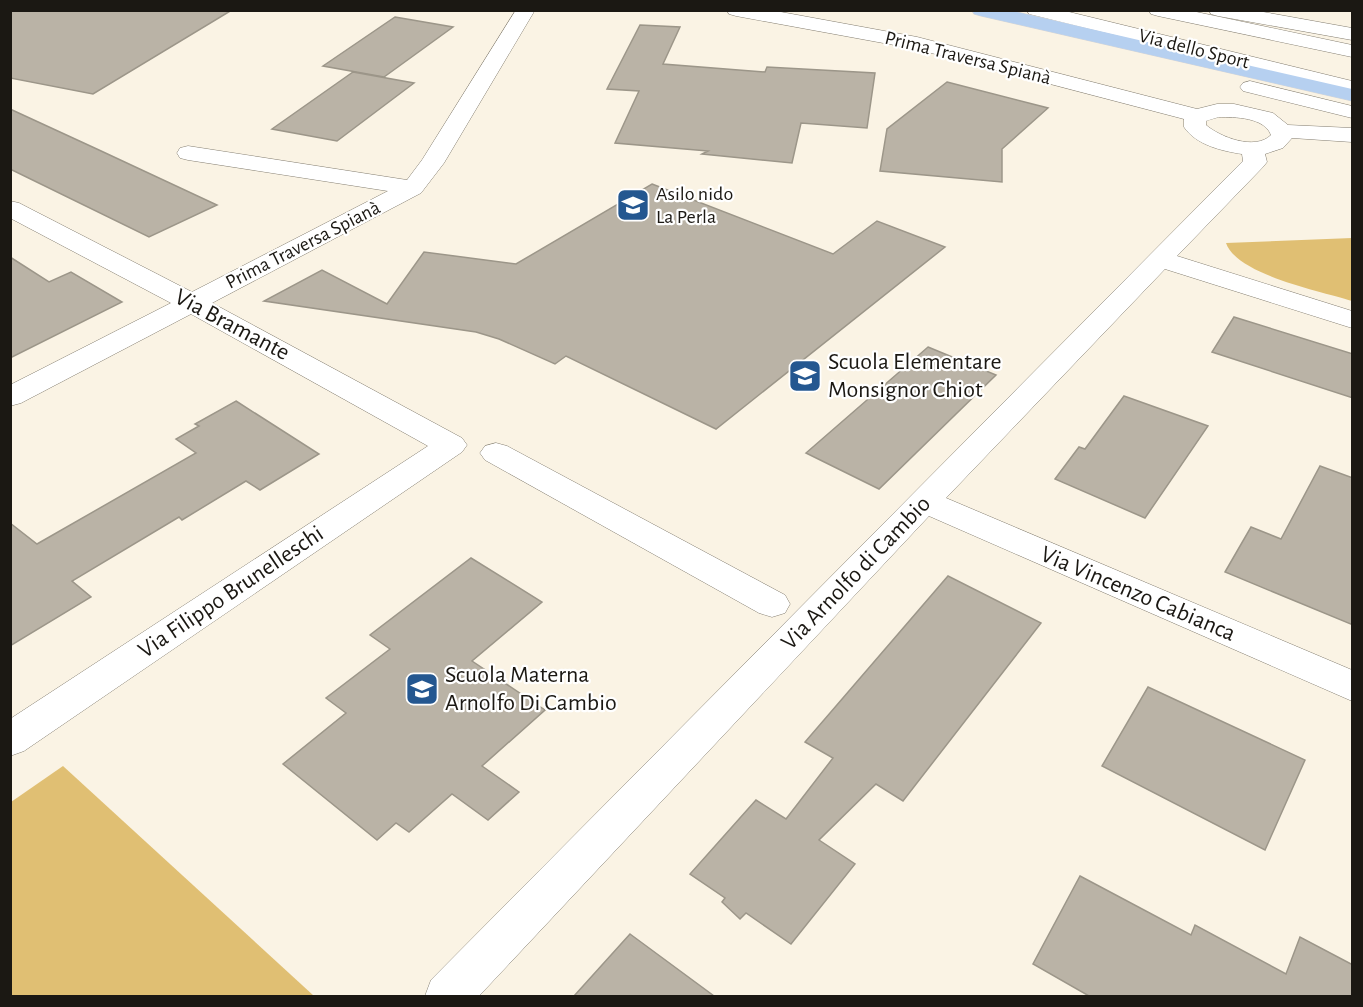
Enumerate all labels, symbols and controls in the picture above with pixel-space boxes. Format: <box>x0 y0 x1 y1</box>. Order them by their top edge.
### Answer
street label: Via dello Sport <box>1137 26 1252 73</box>
street label: Prima Traversa Spianà <box>883 28 1053 88</box>
place label: Asilo nido La Perla <box>656 184 733 227</box>
school or university icon: Asilo nido La Perla <box>615 187 651 223</box>
street label: Prima Traversa Spianà <box>222 197 384 293</box>
street label: Via Bramante <box>171 285 293 365</box>
place label: Scuola Elementare Monsignor Chiot <box>828 350 1002 402</box>
school or university icon: Scuola Elementare Monsignor Chiot <box>787 358 823 394</box>
street label: Via Arnolfo di Cambio <box>777 492 935 654</box>
street label: Via Filippo Brunelleschi <box>134 521 328 663</box>
street label: Via Vincenzo Cabianca <box>1037 542 1239 646</box>
place label: Scuola Materna Arnolfo Di Cambio <box>445 663 617 715</box>
school or university icon: Scuola Materna Arnolfo Di Cambio <box>404 671 440 707</box>

